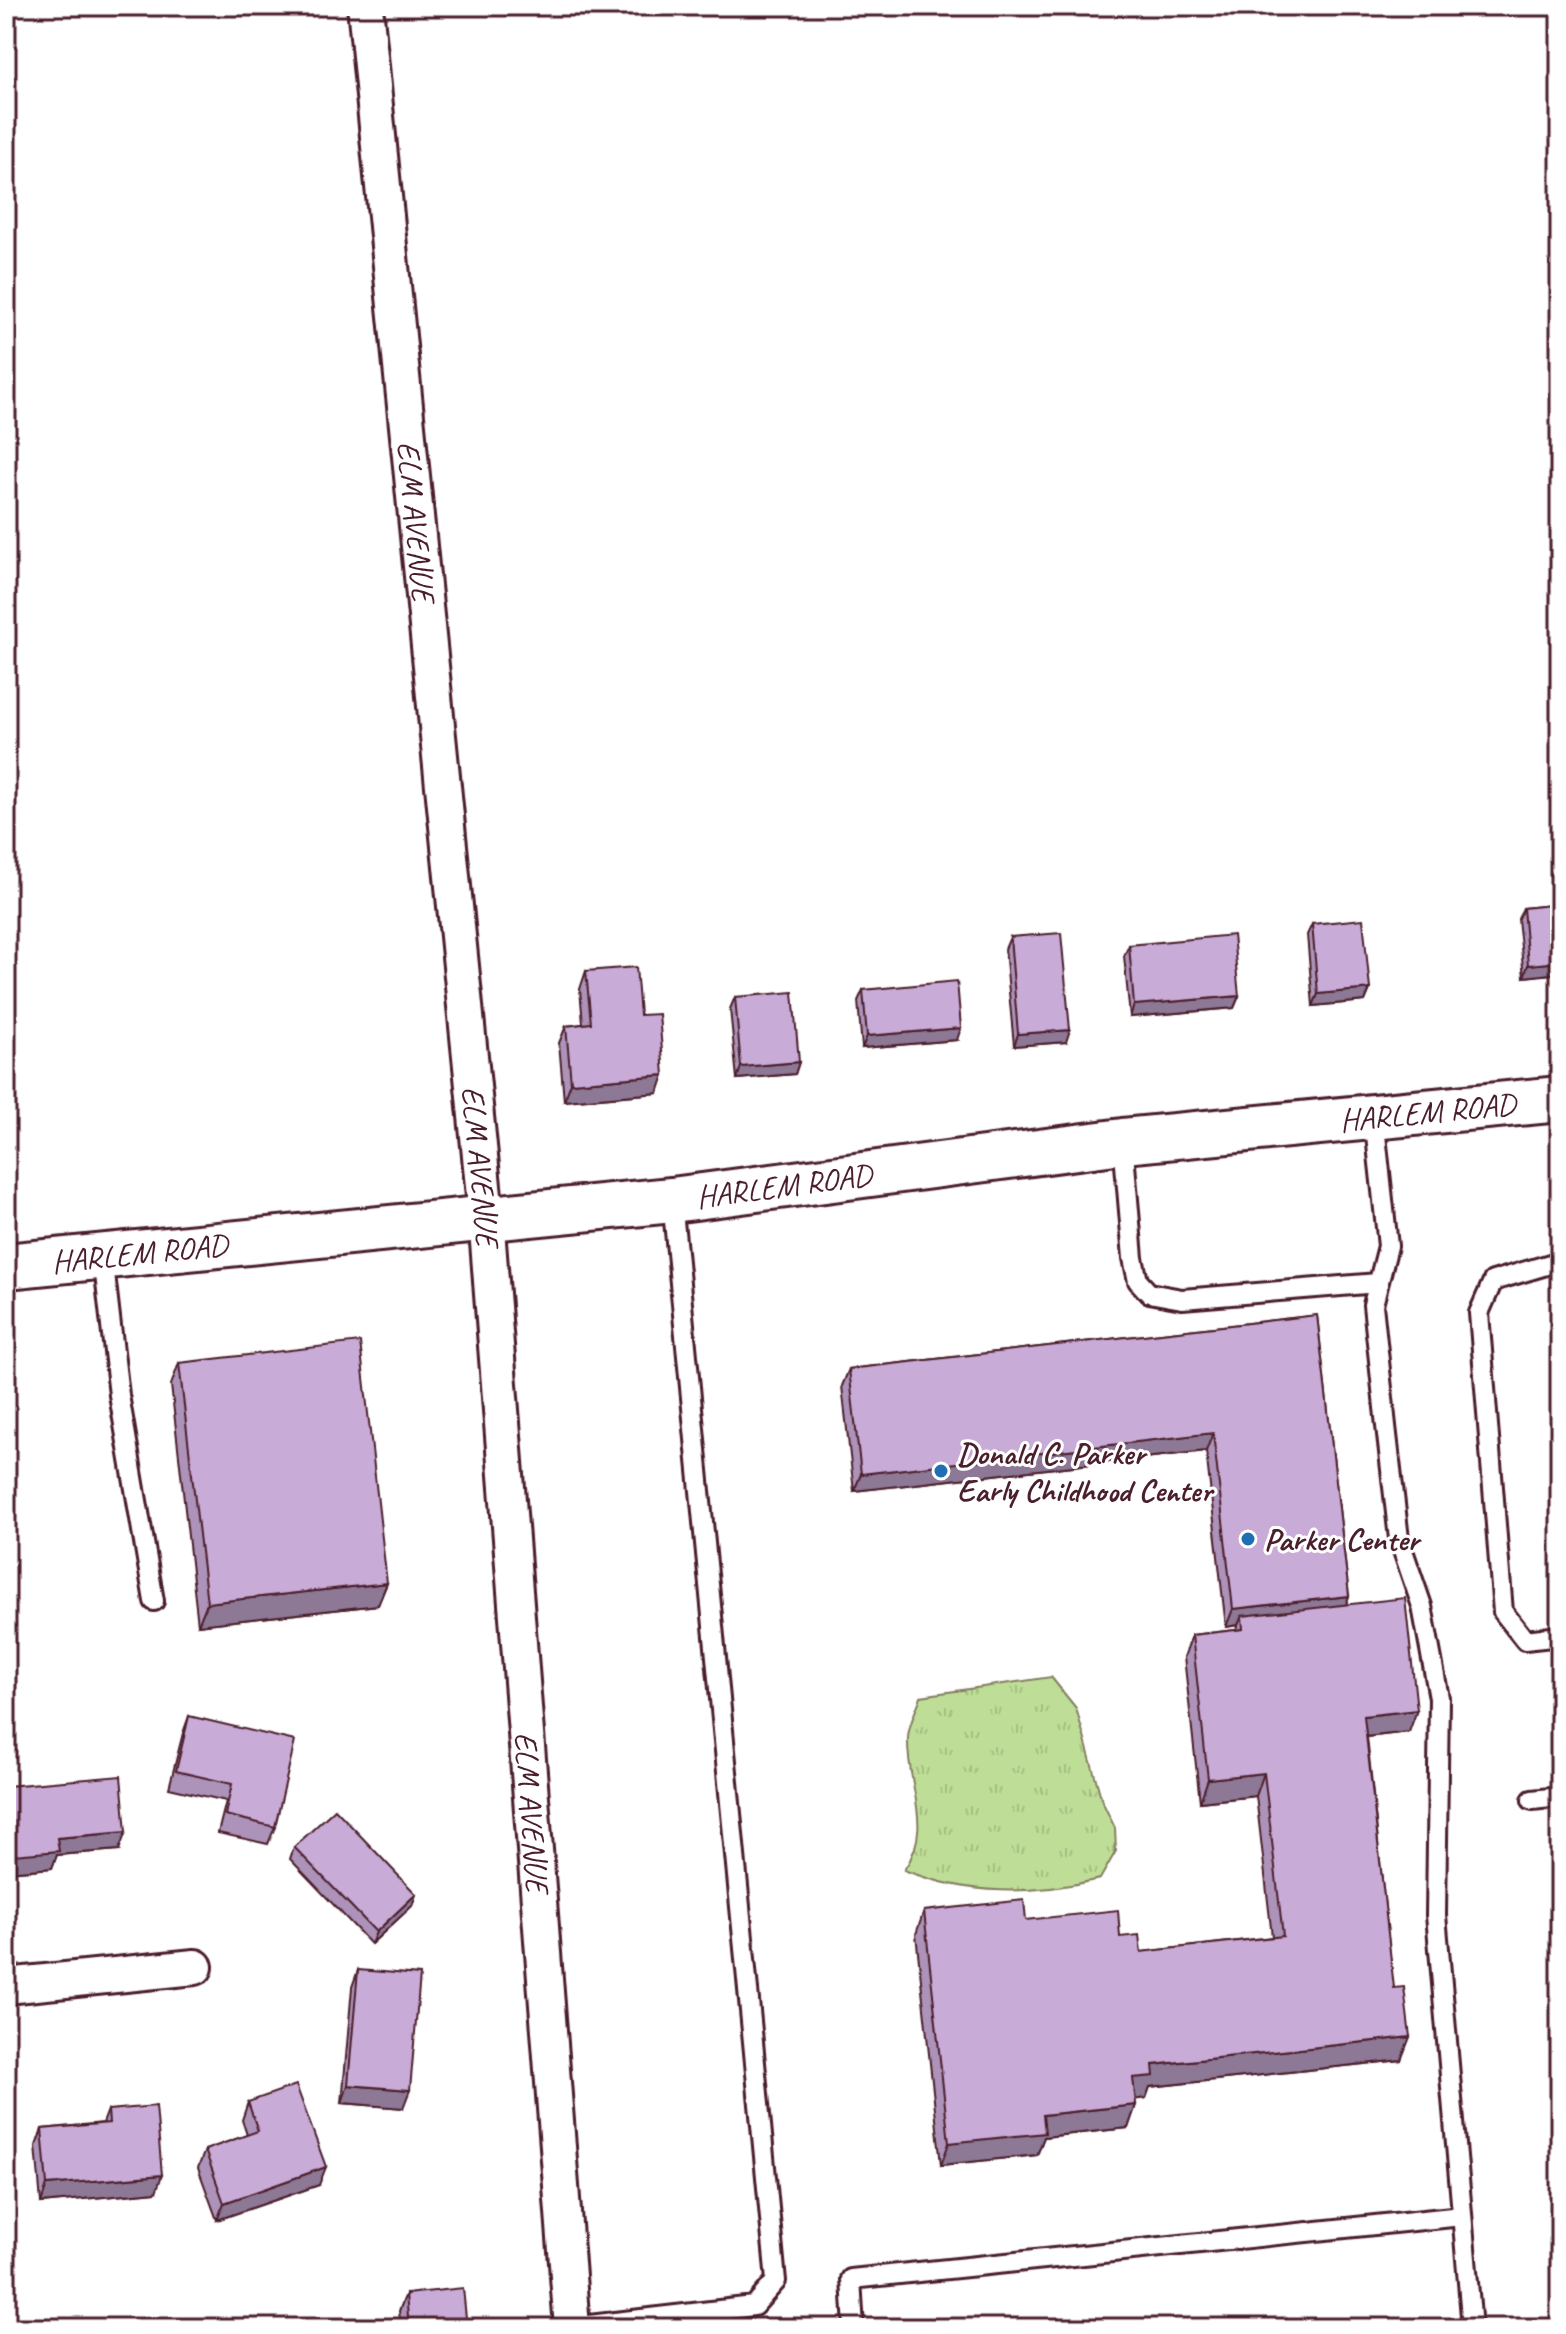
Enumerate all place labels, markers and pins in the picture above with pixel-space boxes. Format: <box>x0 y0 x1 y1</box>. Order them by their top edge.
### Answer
place label: Donald C. Parker Early Childhood Center <box>957 1433 1215 1511</box>
marker: Donald C. Parker Early Childhood Center <box>932 1462 950 1480</box>
place label: Parker Center <box>1264 1519 1422 1560</box>
marker: Parker Center <box>1239 1530 1257 1548</box>

